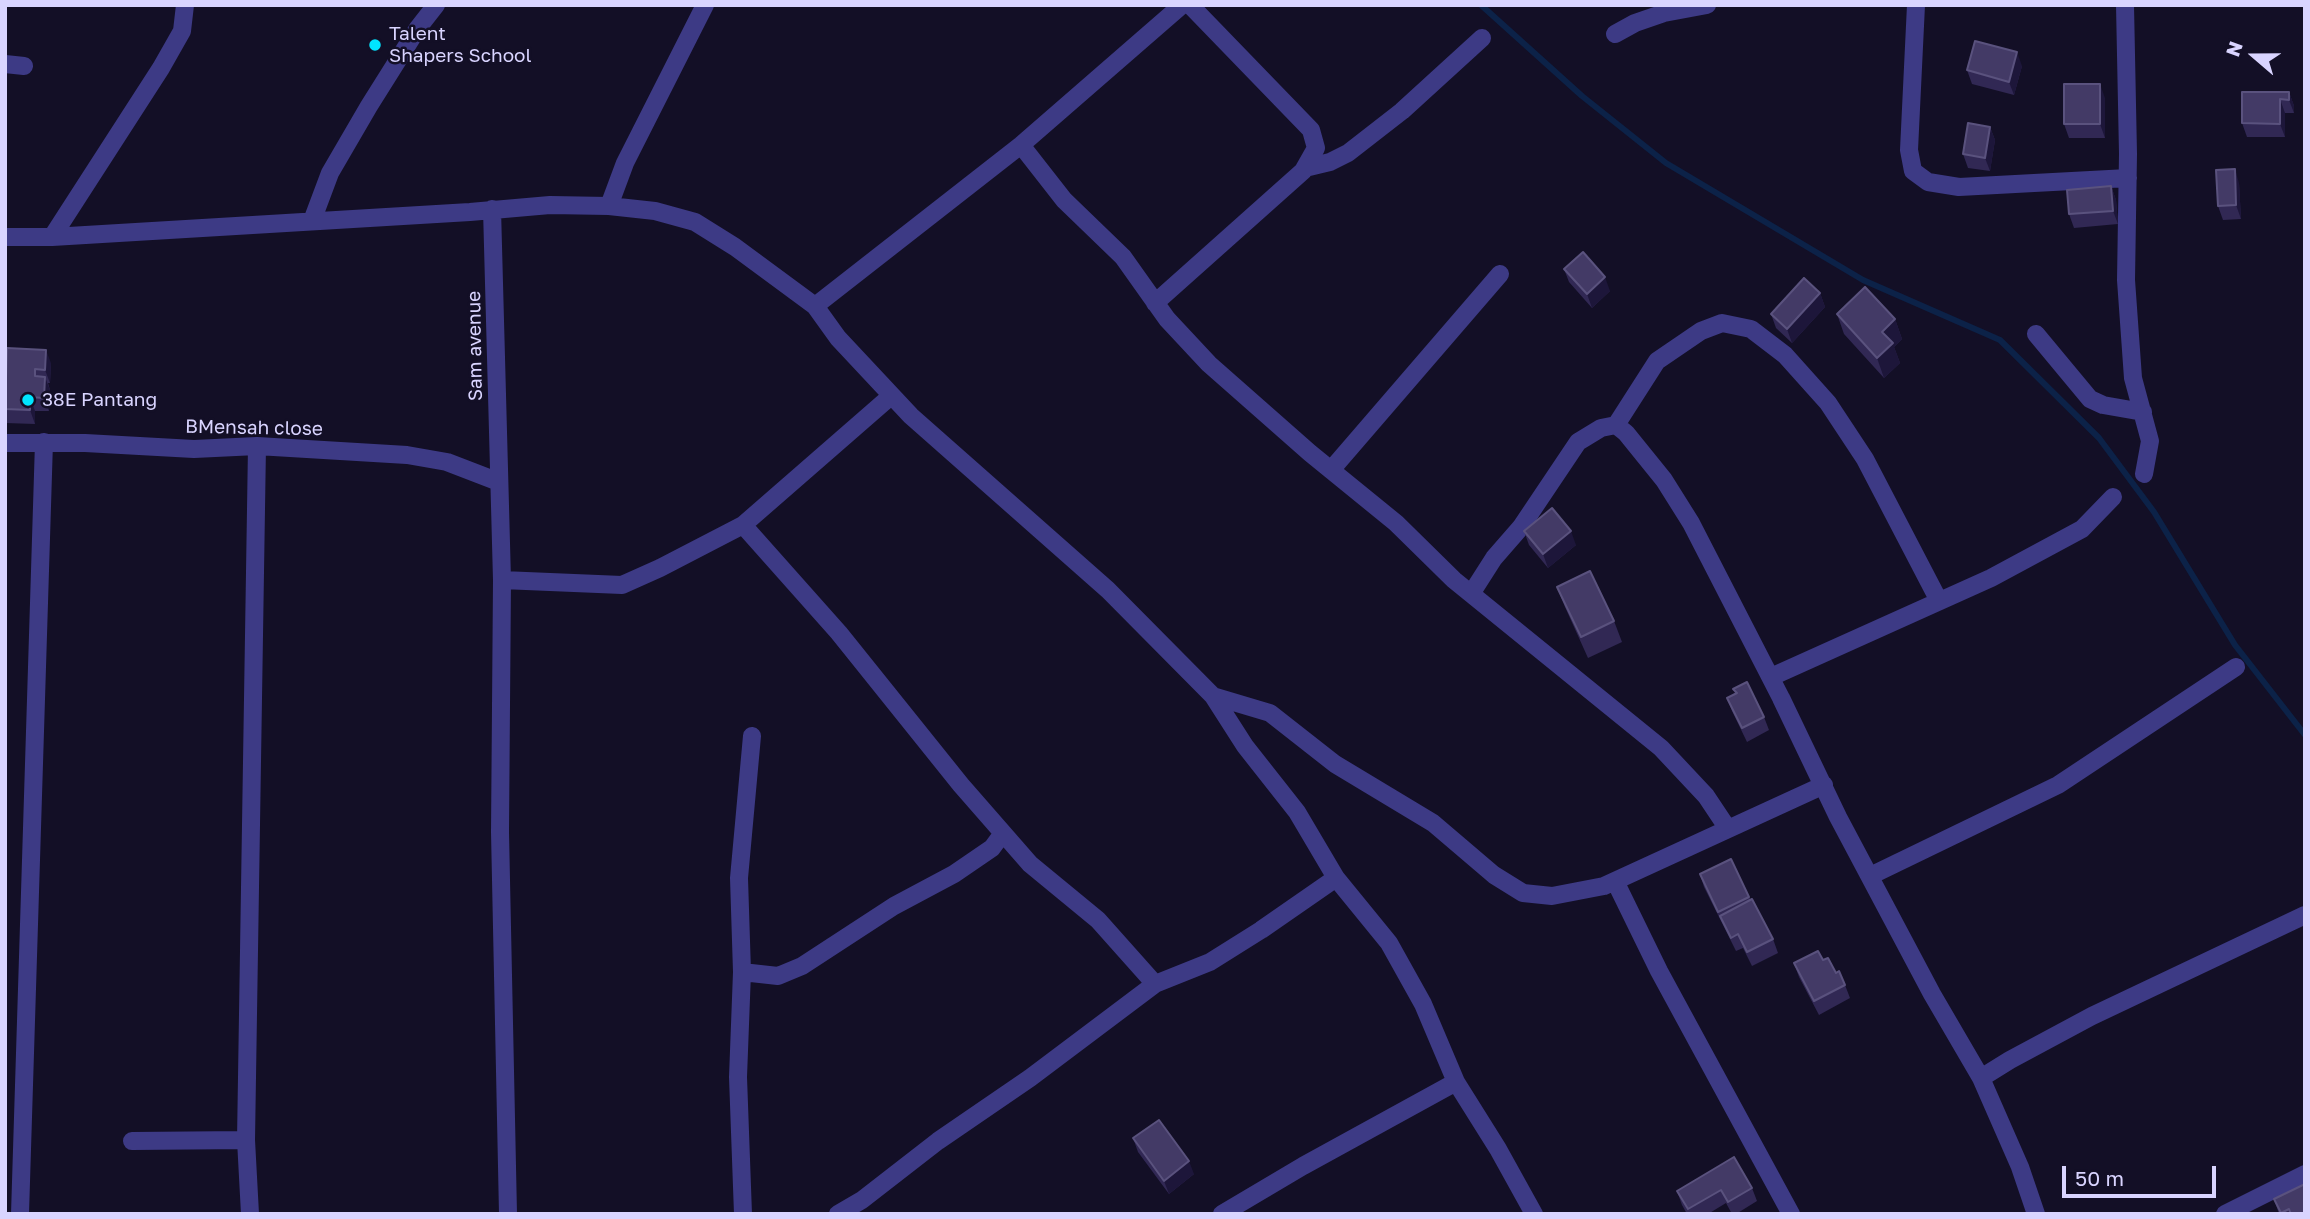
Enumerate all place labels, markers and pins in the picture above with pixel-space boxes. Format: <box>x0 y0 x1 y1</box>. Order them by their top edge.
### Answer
place label: Talent Shapers School <box>389 23 532 67</box>
marker: Talent Shapers School <box>367 37 383 53</box>
place label: 38E Pantang <box>42 389 157 411</box>
marker: 38E Pantang <box>20 392 36 408</box>

